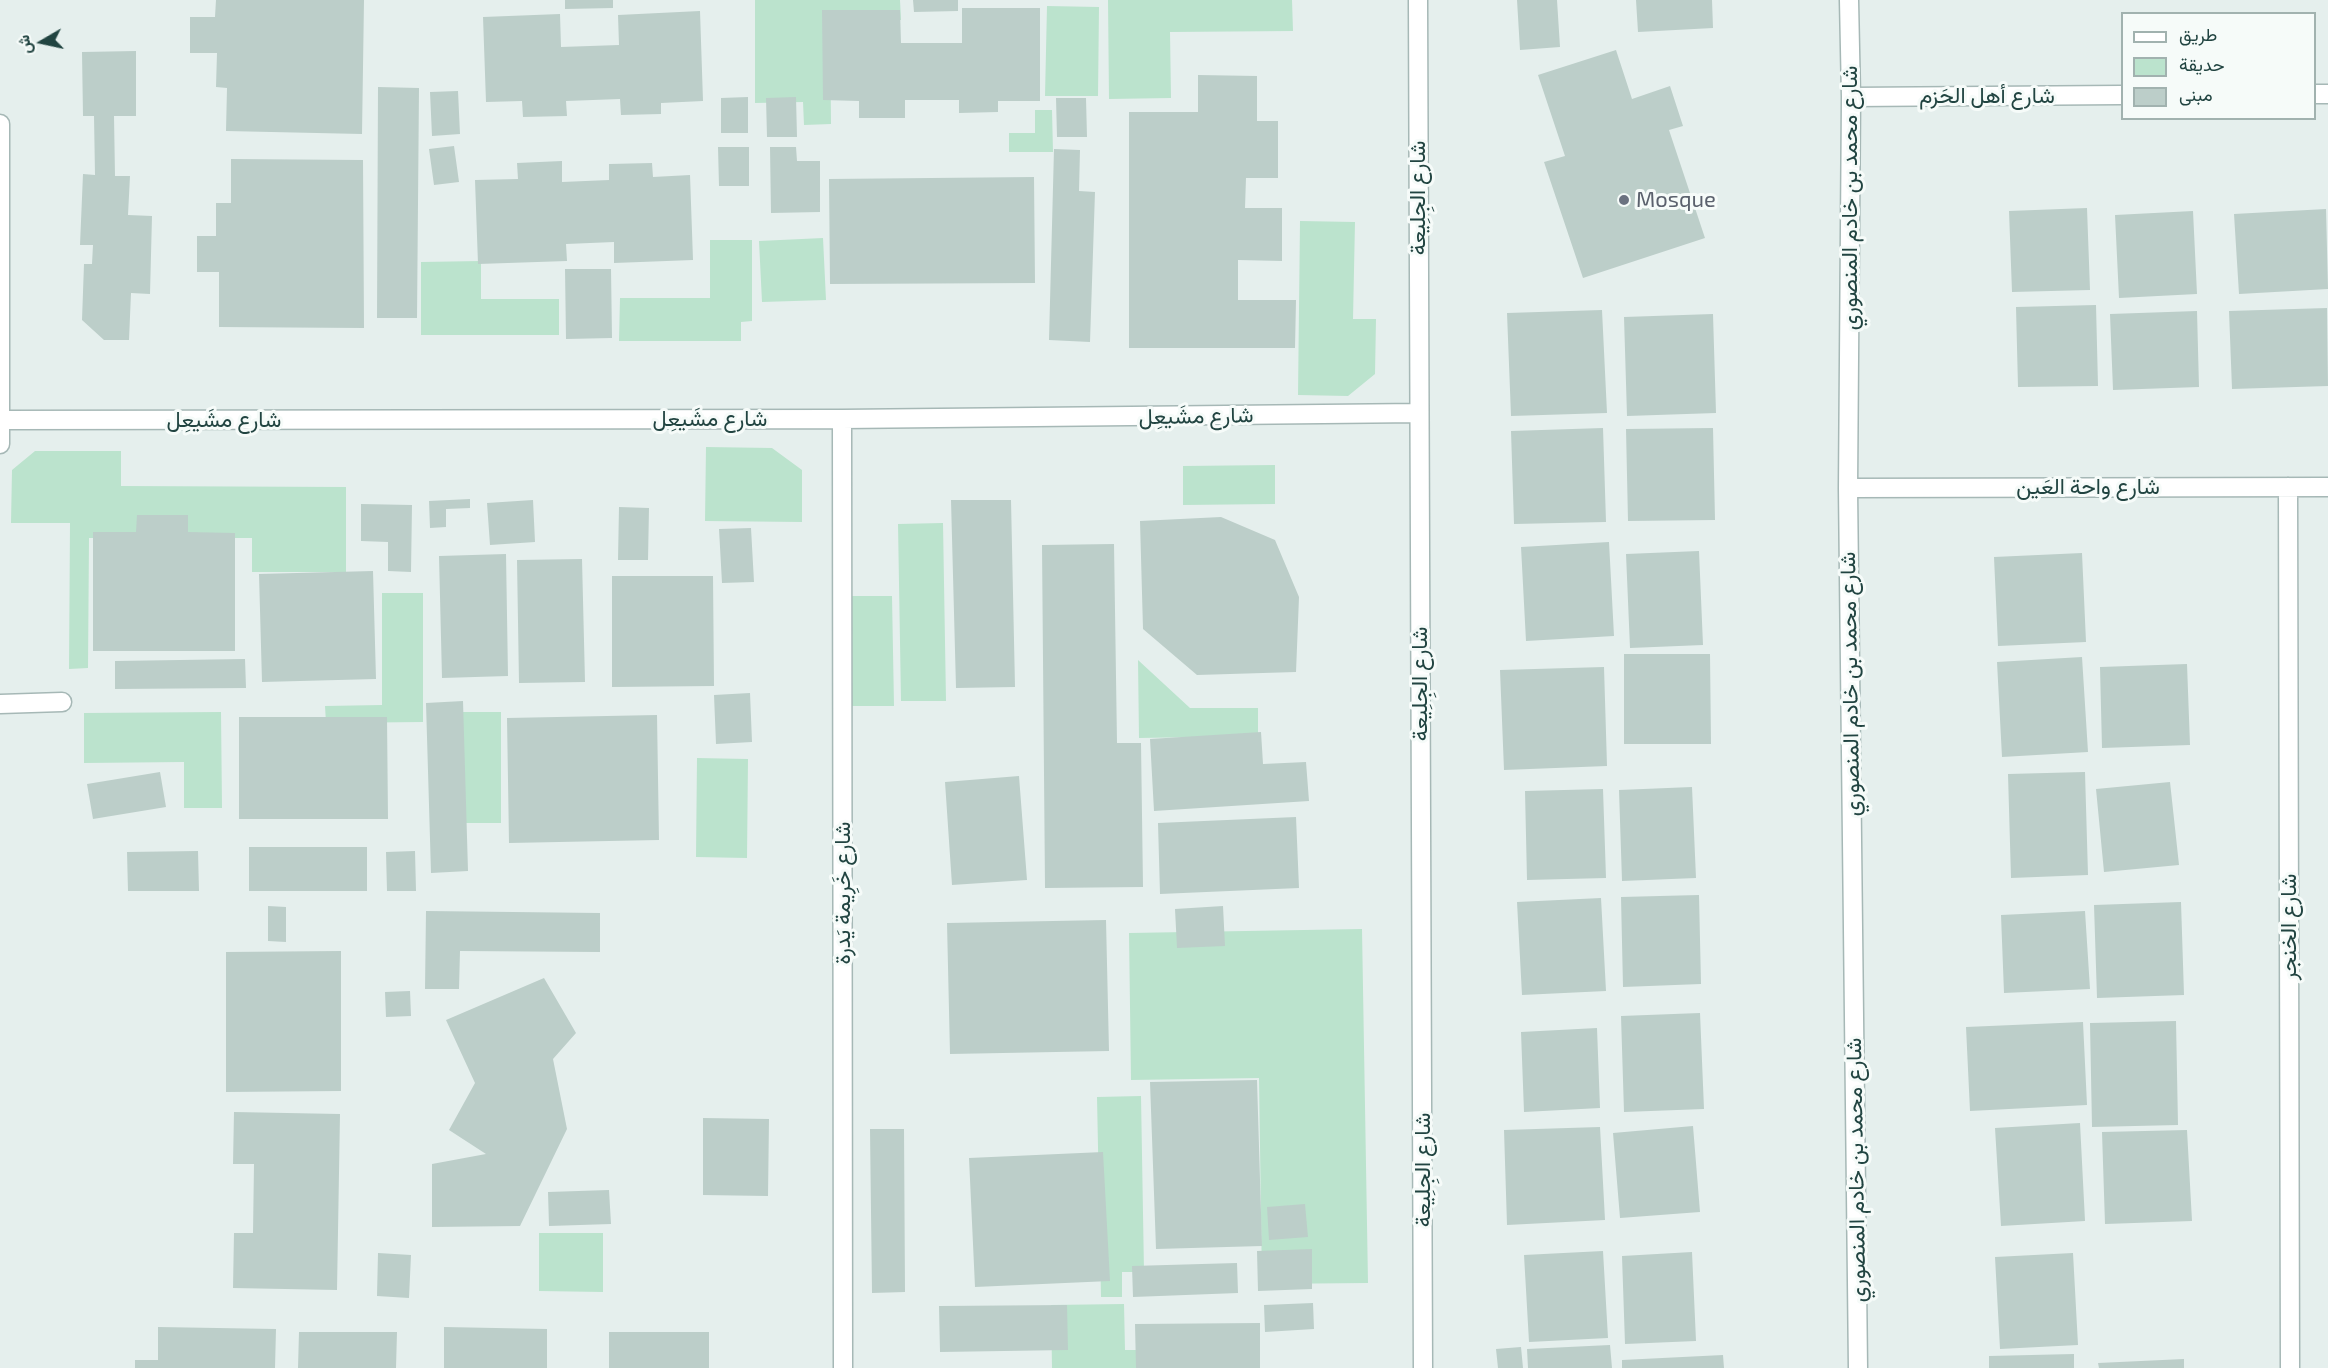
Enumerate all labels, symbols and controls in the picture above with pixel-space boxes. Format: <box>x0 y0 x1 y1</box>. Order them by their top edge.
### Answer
north arrow <box>12 12 72 72</box>
legend <box>2121 12 2316 120</box>
text: طريق <box>2179 23 2217 45</box>
text: ش <box>13 34 35 56</box>
text: حديقة <box>2179 53 2225 75</box>
street label: شارع محمد بن خادم المنصوري <box>1837 66 1863 330</box>
street label: شارع أهل الحَزم <box>1919 83 2055 109</box>
text: مبنى <box>2179 83 2213 105</box>
street label: شارع الجِلِيعة <box>1405 141 1431 255</box>
place label: Mosque <box>1636 187 1716 213</box>
marker: Mosque <box>1617 193 1631 207</box>
street label: شارع مشَيعِل <box>1138 402 1254 430</box>
street label: شارع مشَيعِل <box>653 406 767 432</box>
street label: شارع مشَيعِل <box>167 407 281 433</box>
street label: شارع واحة العَين <box>2016 474 2160 500</box>
street label: شارع محمد بن خادم المنصوري <box>1834 551 1866 817</box>
street label: شارع الجِلِيعة <box>1407 627 1433 741</box>
street label: شارع خَرِيمة يَدرة <box>830 822 856 964</box>
street label: شارع الخنجر <box>2276 874 2302 980</box>
street label: شارع محمد بن خادم المنصوري <box>1840 1037 1872 1303</box>
street label: شارع الجِلِيعة <box>1410 1113 1436 1227</box>

